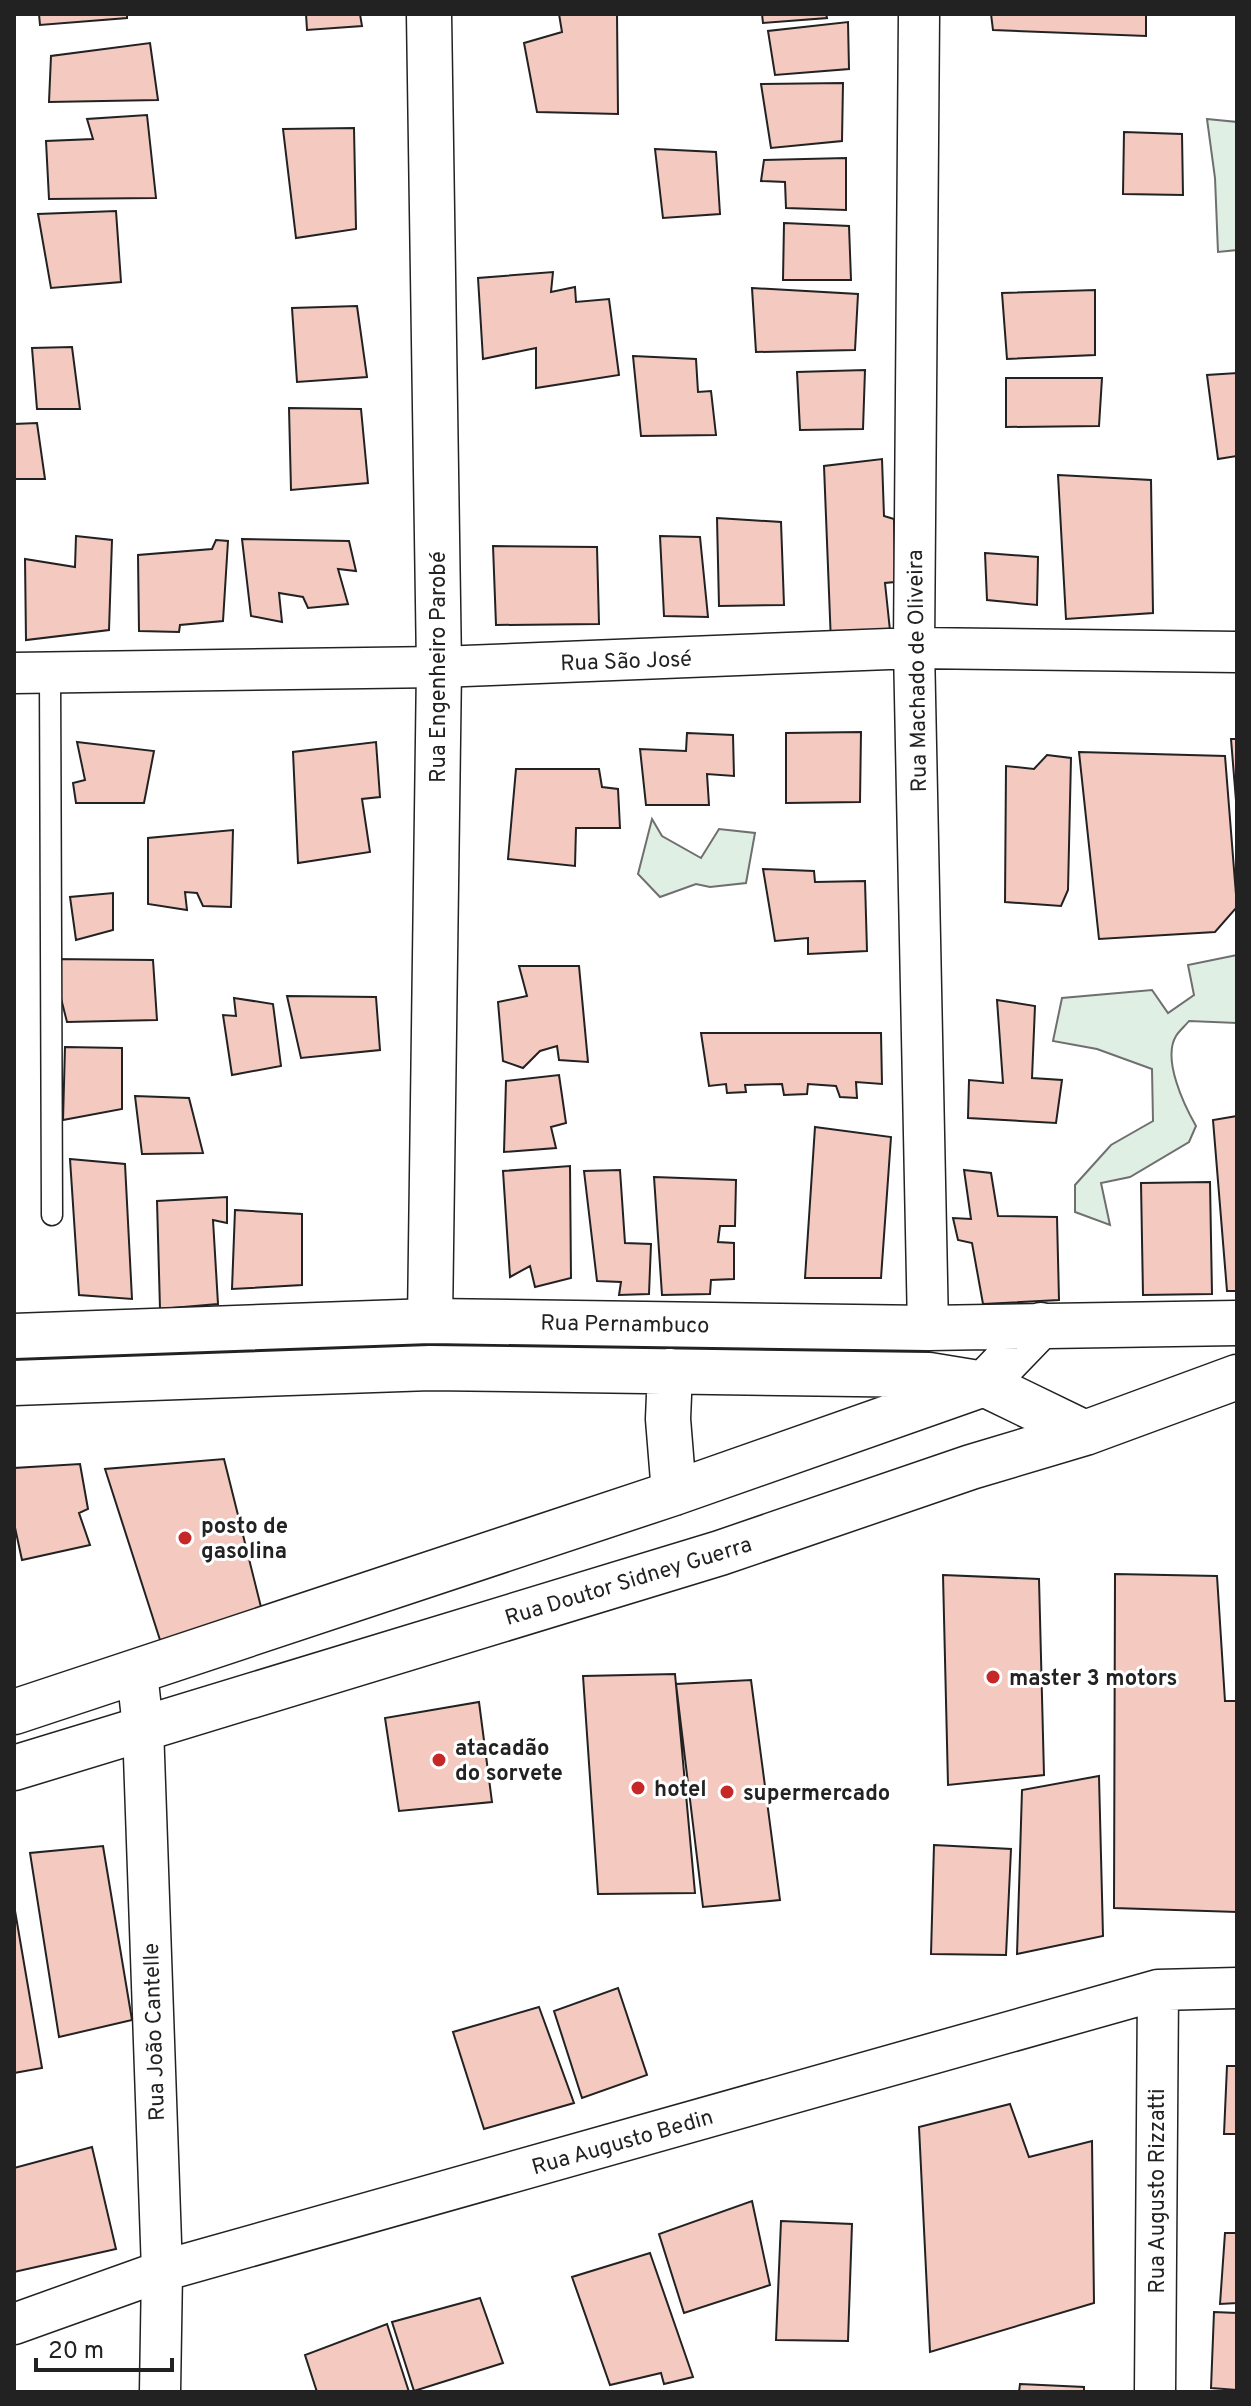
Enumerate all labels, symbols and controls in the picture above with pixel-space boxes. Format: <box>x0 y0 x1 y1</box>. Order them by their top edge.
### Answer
street label: Rua Machado de Oliveira <box>903 549 934 793</box>
street label: Rua Engenheiro Parobé <box>426 551 453 783</box>
street label: Rua São José <box>560 647 692 678</box>
street label: Rua Pernambuco <box>540 1311 710 1340</box>
place label: posto de gasolina <box>201 1514 288 1566</box>
marker: posto de gasolina <box>176 1529 194 1547</box>
street label: Rua Doutor Sidney Guerra <box>502 1532 755 1633</box>
place label: master 3 motors <box>1009 1666 1177 1693</box>
marker: master 3 motors <box>984 1668 1002 1686</box>
place label: atacadão do sorvete <box>455 1736 563 1788</box>
marker: atacadão do sorvete <box>430 1751 448 1769</box>
place label: hotel <box>654 1777 707 1804</box>
marker: hotel <box>629 1779 647 1797</box>
place label: supermercado <box>743 1781 890 1808</box>
marker: supermercado <box>718 1783 736 1801</box>
street label: Rua João Cantelle <box>139 1942 172 2122</box>
street label: Rua Augusto Rizzatti <box>1145 2088 1172 2294</box>
street label: Rua Augusto Bedin <box>529 2105 716 2182</box>
scale bar <box>36 2322 172 2372</box>
text: 20 m <box>48 2337 104 2367</box>

